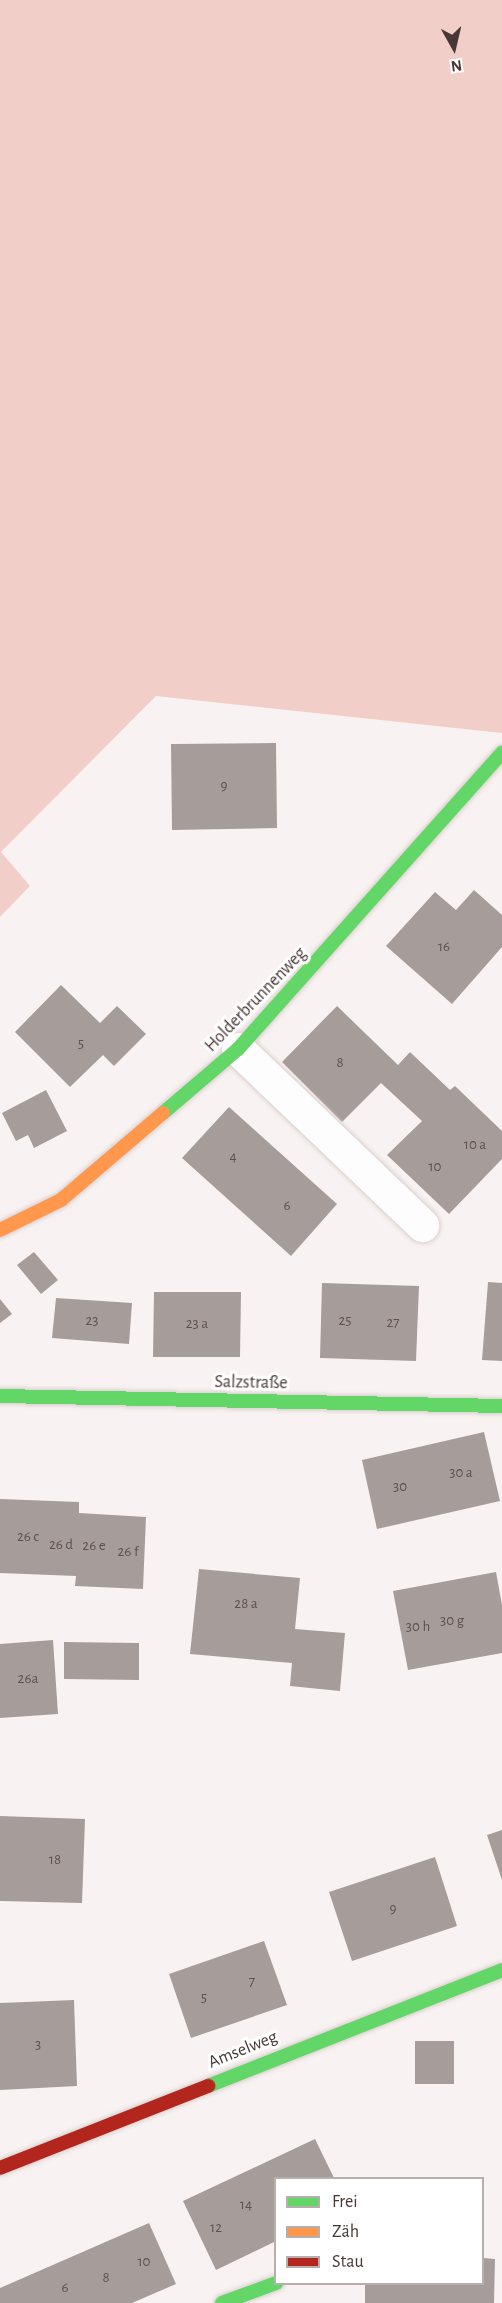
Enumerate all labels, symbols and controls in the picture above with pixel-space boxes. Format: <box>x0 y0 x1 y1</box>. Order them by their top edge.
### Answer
north arrow <box>424 18 484 78</box>
text: N <box>450 57 463 75</box>
house number: 9 <box>220 777 228 795</box>
house number: 16 <box>438 938 450 956</box>
street label: Holderbrunnenweg <box>201 943 311 1057</box>
house number: 5 <box>78 1035 84 1053</box>
house number: 8 <box>336 1054 344 1072</box>
house number: 10 a <box>464 1136 486 1154</box>
house number: 4 <box>229 1148 237 1166</box>
house number: 10 <box>428 1158 442 1176</box>
house number: 6 <box>283 1197 291 1215</box>
house number: 23 <box>85 1312 99 1330</box>
house number: 25 <box>338 1312 352 1330</box>
house number: 27 <box>386 1314 400 1332</box>
house number: 23 a <box>186 1315 208 1333</box>
street label: Salzstraße <box>214 1372 288 1394</box>
house number: 30 a <box>449 1464 473 1482</box>
house number: 30 <box>393 1478 407 1496</box>
house number: 26 c <box>17 1528 39 1546</box>
house number: 26 d <box>49 1536 73 1554</box>
house number: 26 e <box>82 1537 106 1555</box>
house number: 26 f <box>118 1543 138 1561</box>
house number: 28 a <box>234 1595 258 1613</box>
house number: 30 g <box>440 1612 464 1630</box>
house number: 30 h <box>406 1618 430 1636</box>
house number: 26a <box>18 1670 38 1688</box>
house number: 18 <box>49 1851 61 1869</box>
house number: 9 <box>389 1900 397 1918</box>
house number: 7 <box>249 1973 255 1991</box>
house number: 5 <box>201 1989 207 2007</box>
street label: Amselweg <box>205 2026 281 2074</box>
house number: 3 <box>35 2036 41 2054</box>
legend <box>274 2177 484 2285</box>
text: Frei <box>332 2193 358 2211</box>
house number: 14 <box>240 2196 252 2214</box>
house number: 12 <box>210 2219 222 2237</box>
text: Zäh <box>332 2223 359 2241</box>
house number: 10 <box>137 2253 151 2271</box>
text: Stau <box>332 2253 364 2271</box>
house number: 8 <box>102 2269 110 2287</box>
house number: 6 <box>61 2279 69 2297</box>

